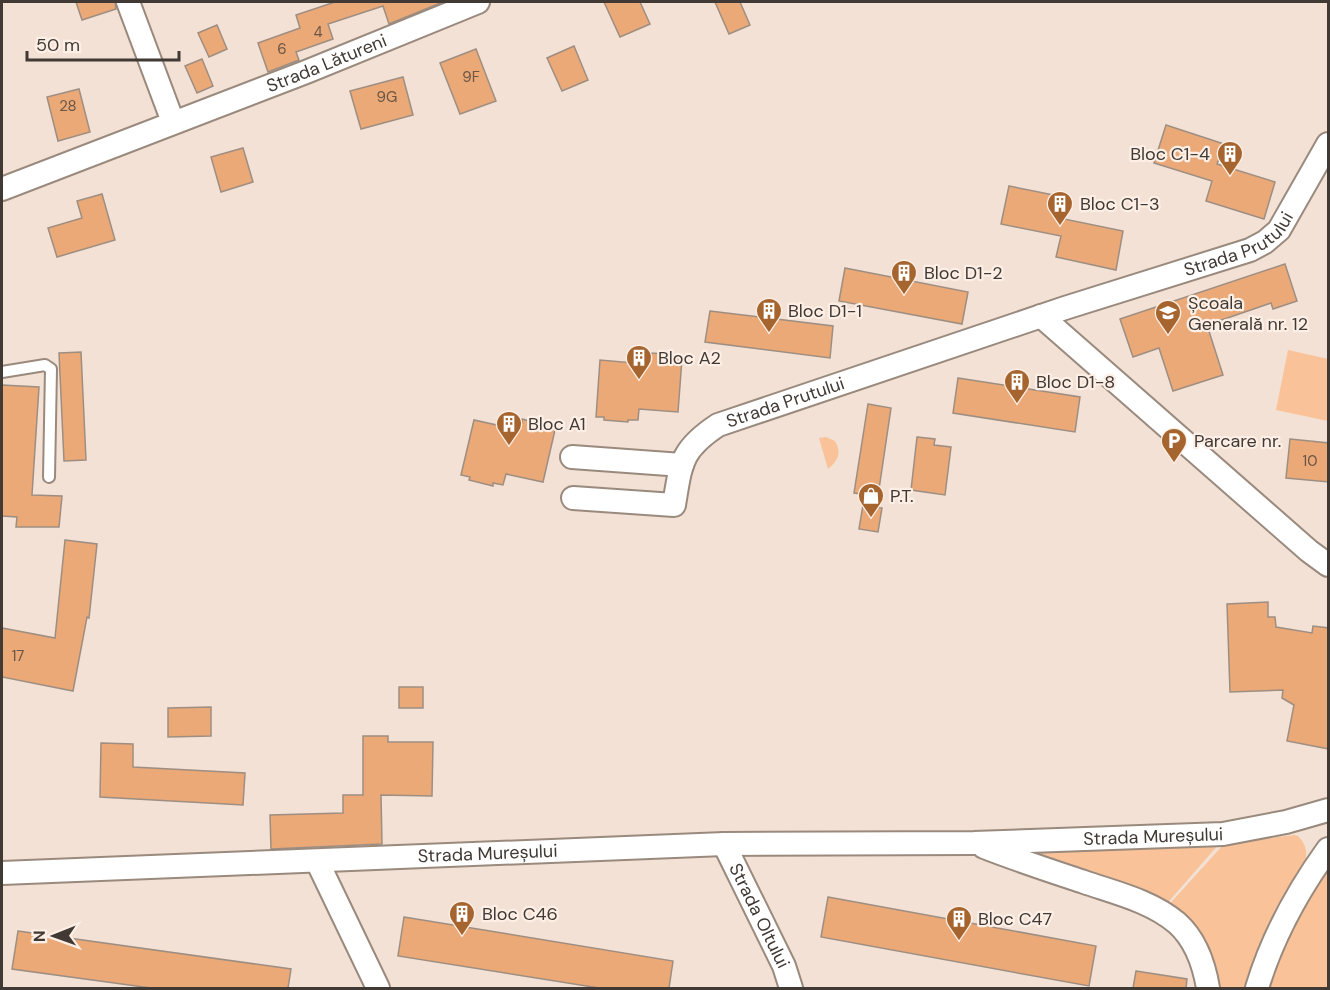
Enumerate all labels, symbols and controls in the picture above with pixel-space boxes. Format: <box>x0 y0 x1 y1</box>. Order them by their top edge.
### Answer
house number: 4 <box>313 22 323 42</box>
scale bar <box>27 24 178 62</box>
street label: Strada Lătureni <box>263 28 390 98</box>
text: 50 m <box>36 33 80 57</box>
house number: 6 <box>277 39 287 59</box>
house number: 9F <box>462 67 480 87</box>
house number: 9G <box>377 87 397 107</box>
house number: 28 <box>59 96 77 116</box>
building icon: Bloc C1-4 <box>1215 139 1245 177</box>
place label: Bloc C1-4 <box>1130 142 1210 166</box>
building icon: Bloc C1-3 <box>1045 189 1075 227</box>
place label: Bloc C1-3 <box>1080 192 1160 216</box>
street label: Strada Prutului <box>1181 207 1299 282</box>
building icon: Bloc D1-2 <box>889 258 919 296</box>
place label: Bloc D1-2 <box>924 261 1003 285</box>
place label: Școala Generală nr. 12 <box>1188 291 1308 336</box>
building icon: Bloc D1-1 <box>754 296 784 334</box>
school or university icon: Școala Generală nr. 12 <box>1153 298 1183 336</box>
place label: Bloc D1-1 <box>788 299 862 323</box>
building icon: Bloc A2 <box>624 343 654 381</box>
place label: Bloc A2 <box>658 346 721 370</box>
building icon: Bloc D1-8 <box>1002 367 1032 405</box>
place label: Bloc D1-8 <box>1036 370 1115 394</box>
street label: Strada Prutului <box>723 371 848 433</box>
building icon: Bloc A1 <box>494 409 524 447</box>
place label: Bloc A1 <box>528 412 586 436</box>
parking icon: Parcare nr. <box>1159 426 1189 464</box>
place label: Parcare nr. <box>1194 429 1281 453</box>
house number: 10 <box>1303 451 1317 471</box>
shop icon: P.T. <box>856 481 886 519</box>
place label: P.T. <box>890 484 914 508</box>
house number: 17 <box>12 646 24 666</box>
street label: Strada Mureșului <box>1083 822 1224 851</box>
street label: Strada Mureșului <box>417 839 558 868</box>
street label: Strada Oltului <box>723 859 795 972</box>
building icon: Bloc C46 <box>447 899 477 937</box>
place label: Bloc C46 <box>482 902 558 926</box>
building icon: Bloc C47 <box>944 904 974 942</box>
north arrow <box>24 906 84 966</box>
place label: Bloc C47 <box>978 907 1052 931</box>
text: N <box>29 930 50 942</box>

